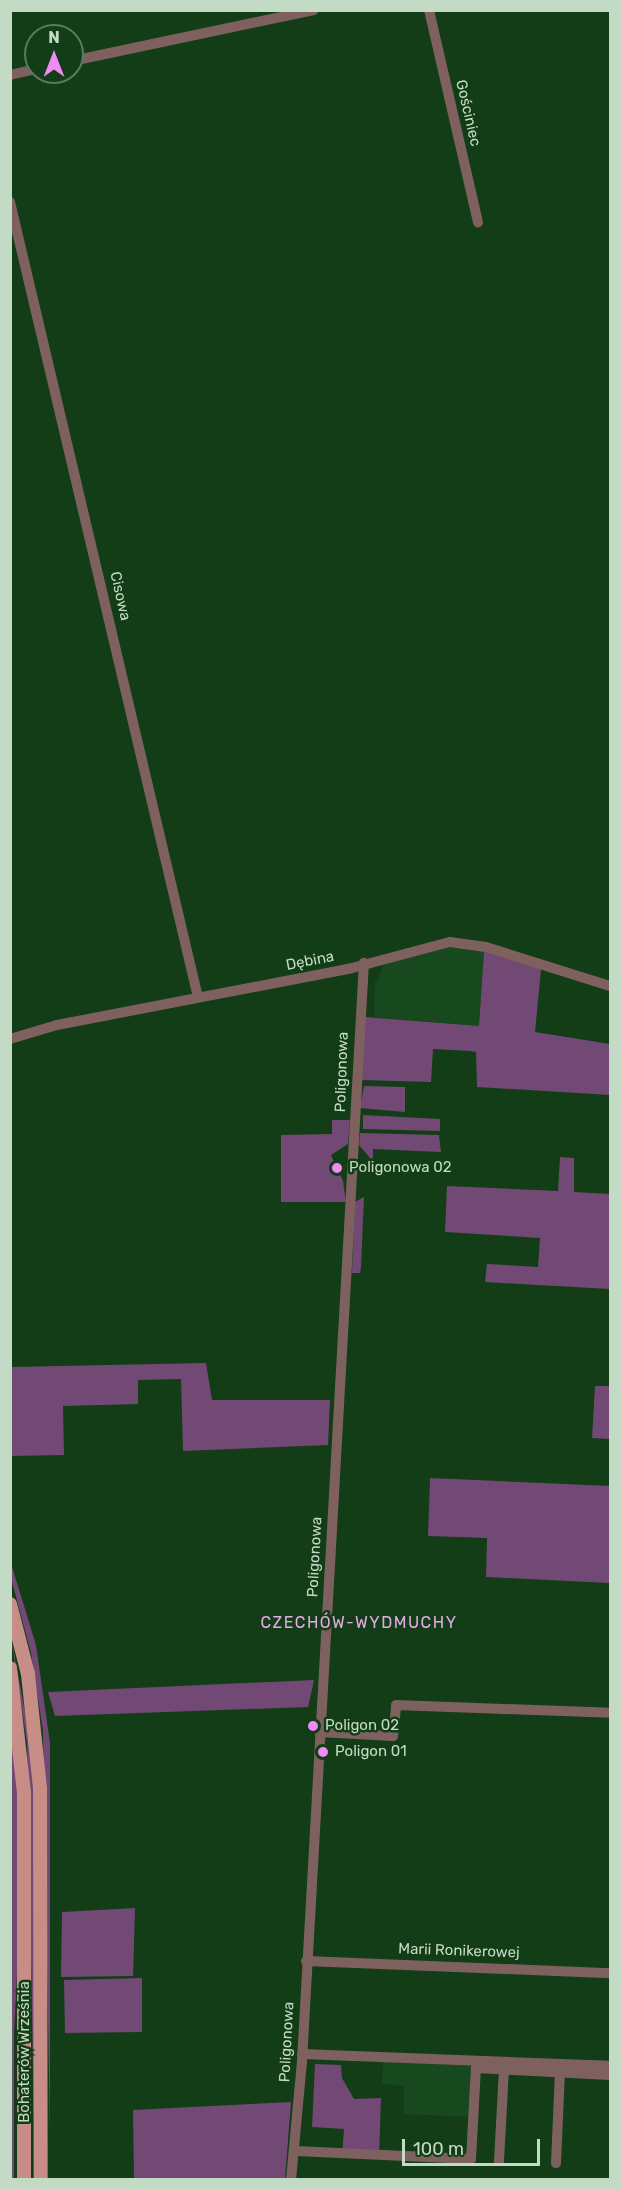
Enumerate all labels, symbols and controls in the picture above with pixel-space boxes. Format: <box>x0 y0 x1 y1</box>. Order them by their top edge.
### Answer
north arrow <box>24 24 84 84</box>
text: N <box>48 28 60 47</box>
street label: Gościniec <box>452 78 484 148</box>
street label: Cisowa <box>106 570 134 622</box>
street label: Dębina <box>284 948 336 974</box>
street label: Poligonowa <box>332 1031 352 1113</box>
place label: Poligonowa 02 <box>349 1159 452 1177</box>
marker: Poligonowa 02 <box>330 1161 344 1175</box>
street label: Poligonowa <box>304 1516 326 1598</box>
district label: CZECHÓW-WYDMUCHY <box>260 1613 458 1633</box>
place label: Poligon 02 <box>325 1717 399 1735</box>
marker: Poligon 02 <box>306 1719 320 1733</box>
place label: Poligon 01 <box>335 1743 407 1761</box>
marker: Poligon 01 <box>316 1745 330 1759</box>
street label: Marii Ronikerowej <box>398 1940 520 1962</box>
street label: Bohaterów Września <box>16 1981 34 2123</box>
street label: Poligonowa <box>276 2001 298 2083</box>
scale bar <box>405 2127 543 2165</box>
text: 100 m <box>413 2138 464 2160</box>

